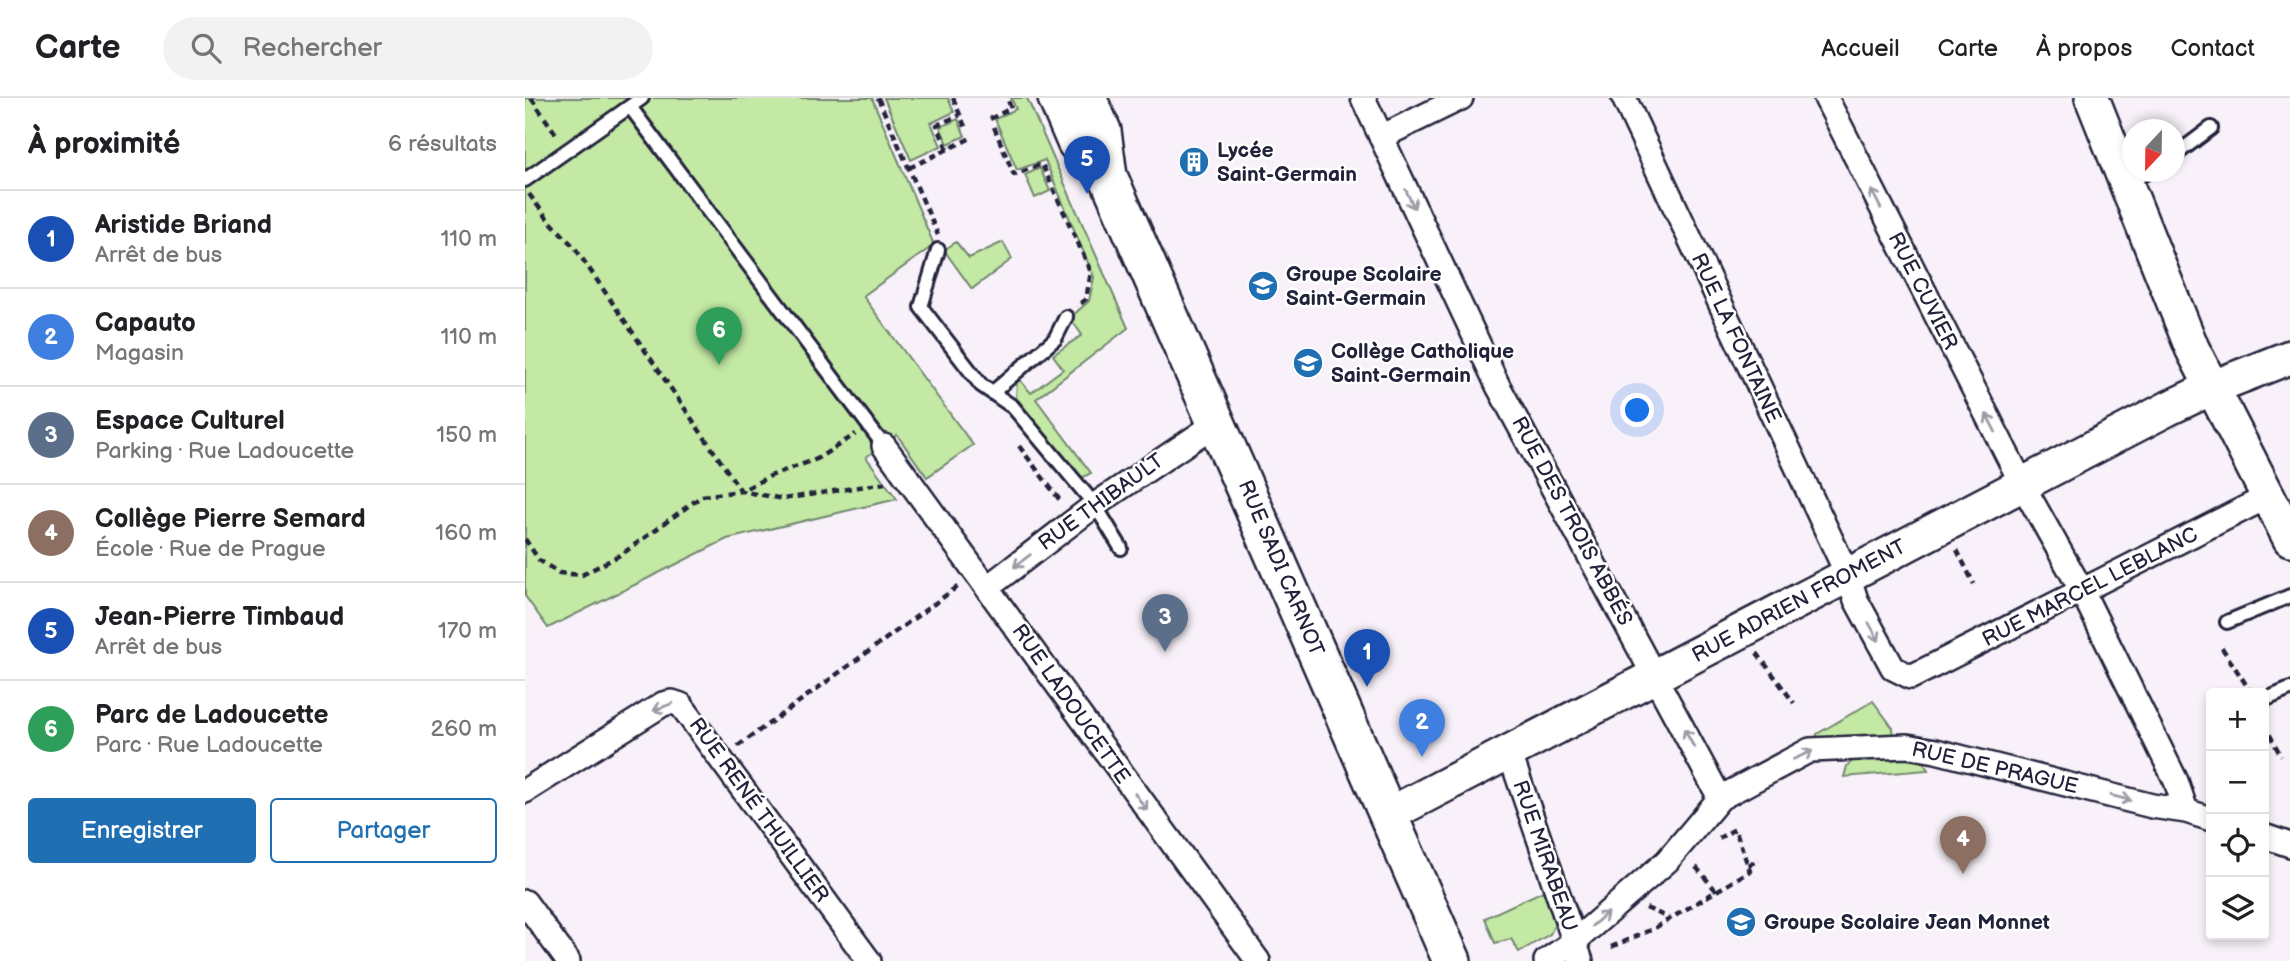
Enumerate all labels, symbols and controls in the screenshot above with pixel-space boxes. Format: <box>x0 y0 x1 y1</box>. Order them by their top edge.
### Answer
search box <box>163 17 653 80</box>
text: Carte <box>35 28 121 68</box>
icon: search <box>187 29 225 67</box>
text: Rechercher <box>243 33 382 64</box>
text: Accueil <box>1821 34 1900 63</box>
text: Carte <box>1938 34 1998 63</box>
text: À propos <box>2036 34 2132 63</box>
text: Contact <box>2170 34 2255 63</box>
north arrow <box>2122 119 2185 182</box>
text: À proximité <box>28 126 180 162</box>
text: 6 résultats <box>388 130 497 158</box>
pin: 5 <box>1064 136 1110 194</box>
place label: Lycée Saint-Germain <box>1217 138 1357 187</box>
building icon: Lycée Saint-Germain <box>1177 145 1211 179</box>
one-way arrow <box>1404 188 1417 209</box>
one-way arrow <box>1869 189 1882 210</box>
text: Aristide Briand <box>95 210 272 241</box>
text: 1 <box>46 225 56 253</box>
text: 110 m <box>440 225 497 253</box>
street label: RUE CUVIER <box>1883 228 1963 354</box>
text: Arrêt de bus <box>95 241 222 269</box>
street label: RUE LA FONTAINE <box>1686 249 1786 427</box>
place label: Groupe Scolaire Saint-Germain <box>1286 262 1441 311</box>
school or university icon: Groupe Scolaire Saint-Germain <box>1246 269 1280 303</box>
pin: 6 <box>696 307 742 365</box>
text: Capauto <box>95 308 196 339</box>
text: 2 <box>44 323 58 351</box>
text: 110 m <box>440 323 497 351</box>
text: Magasin <box>95 339 184 367</box>
place label: Collège Catholique Saint-Germain <box>1331 339 1514 388</box>
school or university icon: Collège Catholique Saint-Germain <box>1291 346 1325 380</box>
your location <box>1620 393 1654 427</box>
text: Espace Culturel <box>95 406 285 437</box>
street label: RUE DES TROIS ABBÉS <box>1506 412 1638 630</box>
one-way arrow <box>1983 414 1997 434</box>
text: 3 <box>44 421 58 449</box>
text: 150 m <box>436 421 497 449</box>
text: Parking · Rue Ladoucette <box>95 437 354 465</box>
street label: RUE THIBAULT <box>1034 448 1169 556</box>
street label: RUE SADI CARNOT <box>1233 476 1329 660</box>
text: Collège Pierre Semard <box>95 504 366 535</box>
text: 4 <box>44 519 58 547</box>
text: 160 m <box>435 519 497 547</box>
street label: RUE MARCEL LEBLANC <box>1978 522 2202 652</box>
street label: RUE ADRIEN FROMENT <box>1688 534 1910 668</box>
text: École · Rue de Prague <box>95 535 326 563</box>
one-way arrow <box>1014 553 1032 568</box>
pin: 3 <box>1142 594 1188 652</box>
text: Jean-Pierre Timbaud <box>95 602 344 633</box>
text: 5 <box>44 617 58 645</box>
text: 170 m <box>438 617 497 645</box>
street label: RUE LADOUCETTE <box>1007 619 1135 789</box>
one-way arrow <box>1867 622 1881 642</box>
pin: 1 <box>1344 629 1390 687</box>
text: Arrêt de bus <box>95 633 222 661</box>
map controls <box>2206 688 2269 940</box>
button: + <box>2206 688 2269 751</box>
pin: 2 <box>1399 699 1445 757</box>
text: Parc de Ladoucette <box>95 700 328 731</box>
one-way arrow <box>653 701 674 714</box>
street label: RUE RENÉ THUILLIER <box>684 713 834 907</box>
text: 6 <box>44 715 58 743</box>
text: 260 m <box>431 715 497 743</box>
one-way arrow <box>1681 728 1695 749</box>
text: Parc · Rue Ladoucette <box>95 731 323 759</box>
street label: RUE DE PRAGUE <box>1909 737 2081 799</box>
one-way arrow <box>1792 748 1813 761</box>
button: − <box>2206 751 2269 814</box>
street label: RUE MIRABEAU <box>1507 777 1583 935</box>
one-way arrow <box>1134 792 1148 811</box>
one-way arrow <box>2109 792 2132 805</box>
button: Enregistrer <box>28 798 256 863</box>
button: Partager <box>270 798 497 863</box>
button: locate <box>2206 814 2269 877</box>
pin: 4 <box>1940 816 1986 874</box>
button: layers <box>2206 877 2269 940</box>
school or university icon: Groupe Scolaire Jean Monnet <box>1724 905 1758 939</box>
place label: Groupe Scolaire Jean Monnet <box>1764 910 2050 935</box>
one-way arrow <box>1591 911 1609 927</box>

